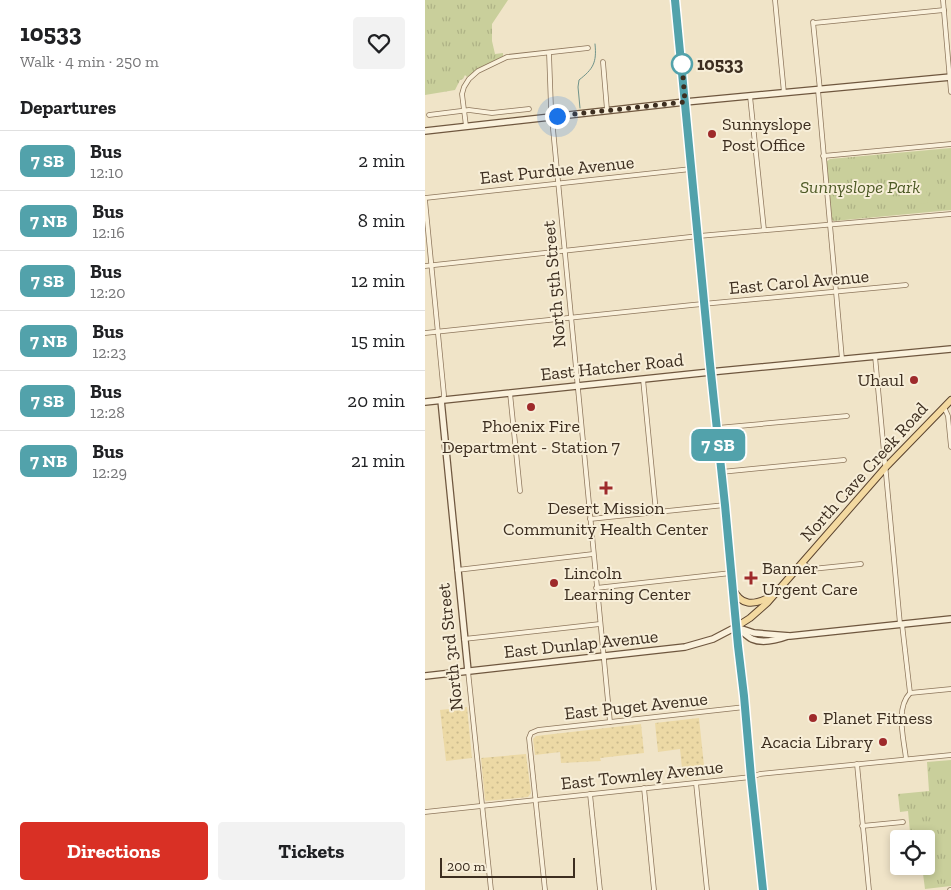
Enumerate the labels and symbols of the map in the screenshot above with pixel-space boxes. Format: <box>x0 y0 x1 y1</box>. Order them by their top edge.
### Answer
marker: 10533 <box>671 53 693 75</box>
place label: 10533 <box>697 53 744 75</box>
your location <box>545 104 570 129</box>
place label: Sunnyslope Post Office <box>722 113 811 156</box>
marker: Sunnyslope Post Office <box>706 128 718 140</box>
street label: East Purdue Avenue <box>479 151 635 189</box>
park label: Sunnyslope Park <box>800 176 920 198</box>
street label: North 5th Street <box>537 219 571 349</box>
street label: East Carol Avenue <box>728 265 870 299</box>
street label: East Hatcher Road <box>539 349 685 385</box>
place label: Uhaul <box>857 369 904 391</box>
marker: Uhaul <box>908 374 920 386</box>
street label: North Cave Creek Road <box>796 398 932 546</box>
marker: Phoenix Fire Department - Station 7 <box>525 401 537 413</box>
place label: Phoenix Fire Department - Station 7 <box>442 415 621 458</box>
line badge: 7 SB <box>683 429 753 461</box>
marker: Desert Mission Community Health Center <box>599 481 613 495</box>
place label: Desert Mission Community Health Center <box>503 497 709 540</box>
place label: Banner Urgent Care <box>762 557 858 600</box>
place label: Lincoln Learning Center <box>564 562 691 605</box>
marker: Banner Urgent Care <box>744 571 758 585</box>
marker: Lincoln Learning Center <box>548 577 560 589</box>
street label: North 3rd Street <box>432 582 468 712</box>
street label: East Dunlap Avenue <box>503 625 659 663</box>
street label: East Puget Avenue <box>563 688 709 724</box>
place label: Planet Fitness <box>823 707 933 729</box>
marker: Planet Fitness <box>807 712 819 724</box>
place label: Acacia Library <box>761 731 874 753</box>
marker: Acacia Library <box>877 736 889 748</box>
street label: East Townley Avenue <box>560 756 724 794</box>
scale bar <box>440 855 575 878</box>

